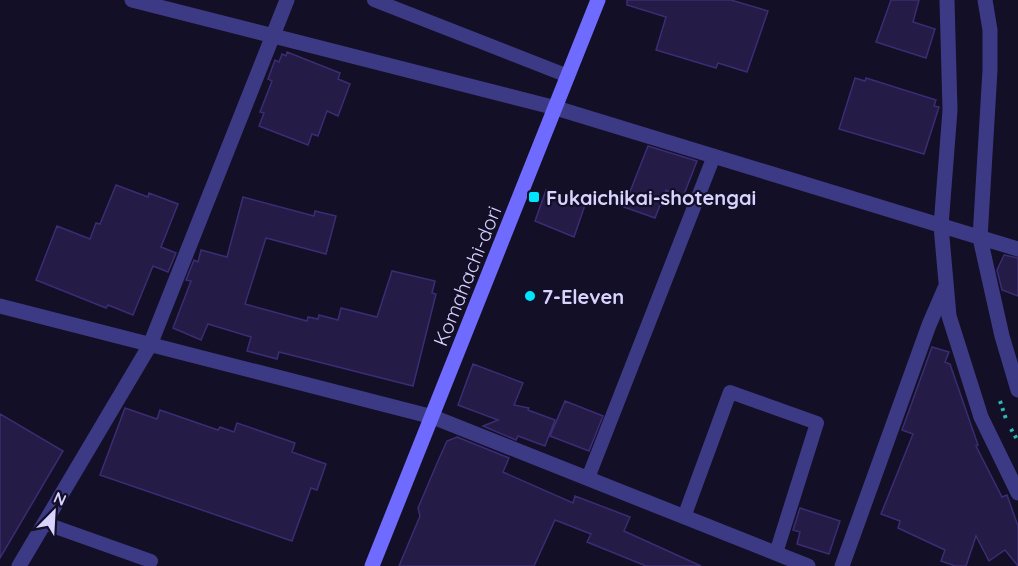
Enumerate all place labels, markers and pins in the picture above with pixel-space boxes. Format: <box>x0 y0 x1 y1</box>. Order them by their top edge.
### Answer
place label: Fukaichikai-shotengai <box>546 185 756 210</box>
marker: Fukaichikai-shotengai <box>527 190 541 204</box>
place label: 7-Eleven <box>542 284 624 309</box>
marker: 7-Eleven <box>523 289 537 303</box>

